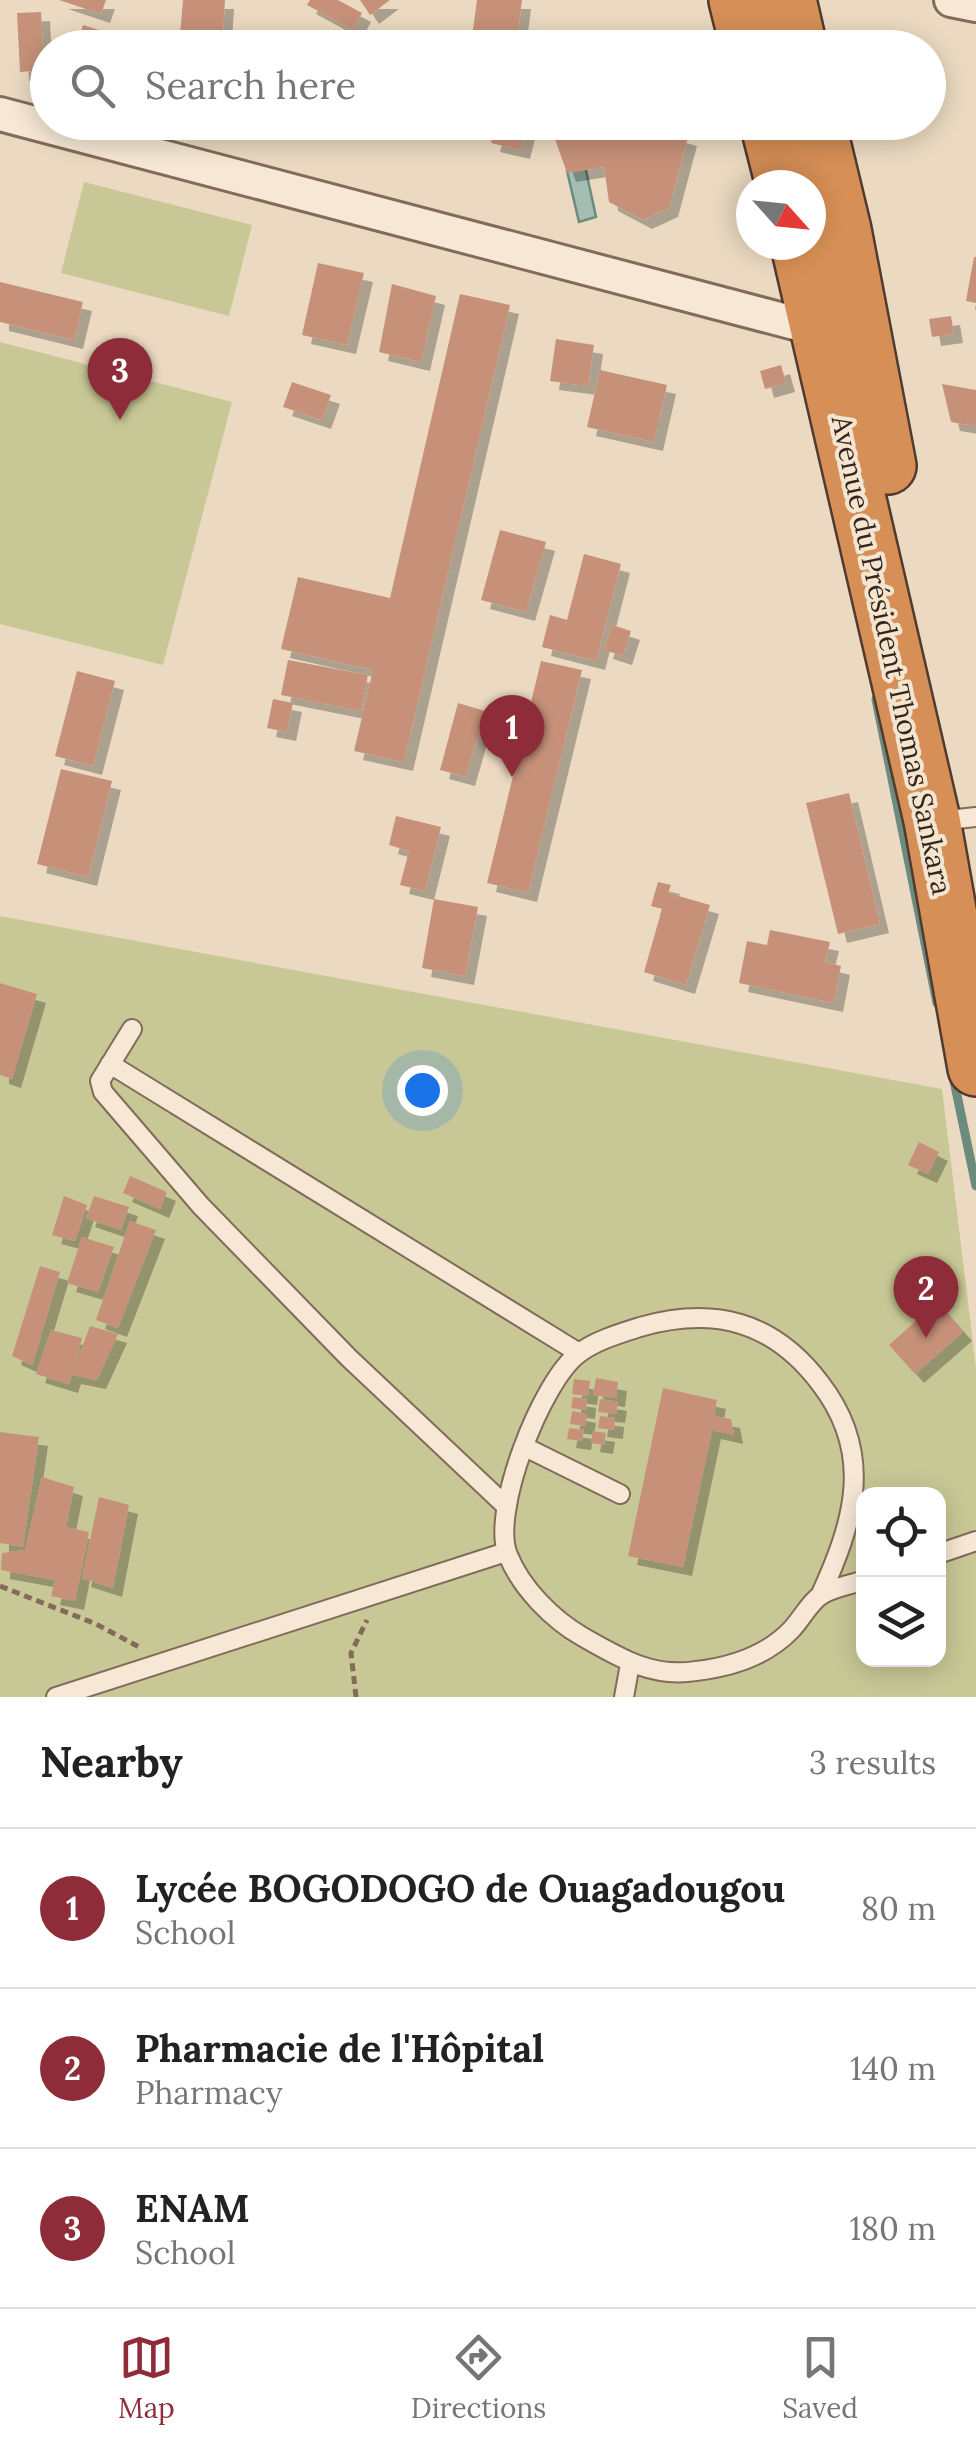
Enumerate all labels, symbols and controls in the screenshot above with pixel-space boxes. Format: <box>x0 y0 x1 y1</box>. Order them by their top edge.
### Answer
search box <box>30 30 946 140</box>
icon: search <box>65 58 120 113</box>
text: Search here <box>145 61 356 109</box>
north arrow <box>736 170 826 260</box>
pin: 3 <box>88 338 152 420</box>
street label: Avenue du Président Thomas Sankara <box>823 411 960 898</box>
pin: 1 <box>480 694 544 777</box>
your location <box>397 1065 448 1116</box>
pin: 2 <box>894 1256 958 1338</box>
map controls <box>856 1487 946 1667</box>
button: locate <box>856 1487 946 1577</box>
button: layers <box>856 1577 946 1667</box>
text: Nearby <box>40 1735 183 1789</box>
text: 3 results <box>809 1742 936 1783</box>
text: Lycée BOGODOGO de Ouagadougou <box>135 1864 785 1912</box>
text: 1 <box>66 1888 79 1929</box>
text: 80 m <box>861 1888 936 1929</box>
text: School <box>135 1912 235 1953</box>
text: Pharmacie de l'Hôpital <box>135 2024 544 2072</box>
text: 2 <box>64 2048 81 2089</box>
text: 140 m <box>850 2048 936 2089</box>
text: Pharmacy <box>135 2072 283 2113</box>
text: ENAM <box>135 2184 250 2232</box>
text: 3 <box>64 2208 81 2249</box>
text: 180 m <box>849 2208 936 2249</box>
text: School <box>135 2232 235 2273</box>
tab: Map <box>118 2330 175 2426</box>
tab: Directions <box>411 2330 546 2426</box>
tab: Saved <box>782 2330 858 2426</box>

